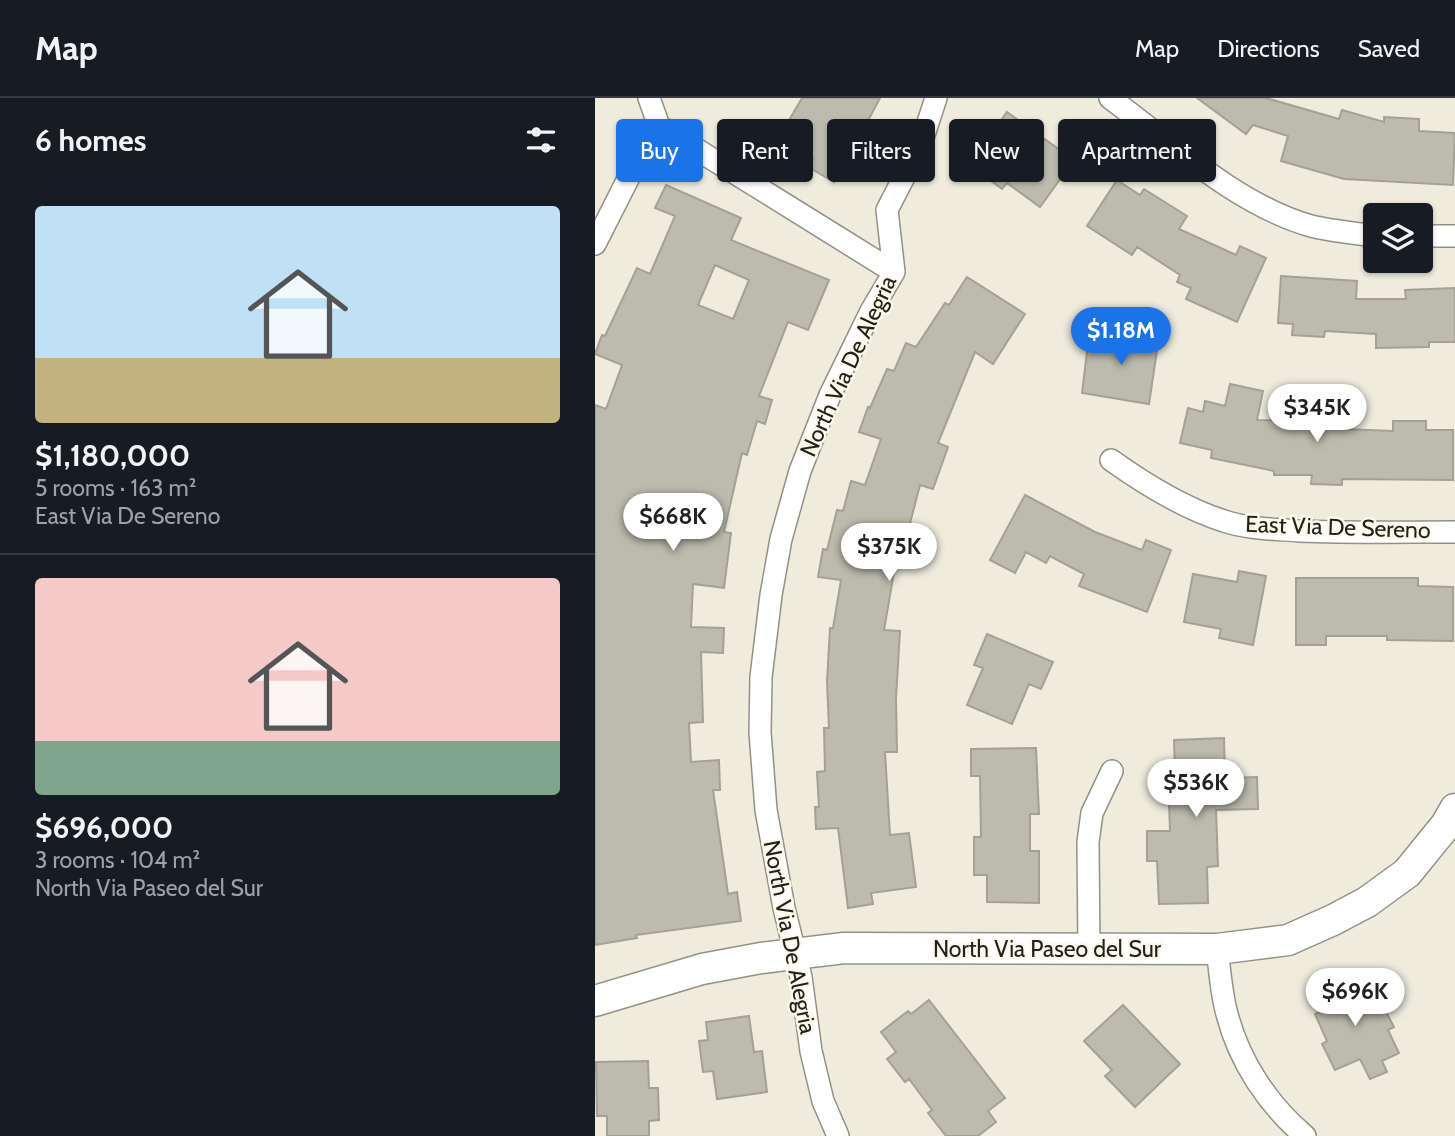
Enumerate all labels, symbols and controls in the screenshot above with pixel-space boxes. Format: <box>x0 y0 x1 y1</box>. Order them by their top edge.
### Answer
text: Map <box>35 28 98 68</box>
text: Map <box>1135 34 1179 63</box>
text: Directions <box>1217 34 1320 63</box>
text: Saved <box>1358 34 1420 63</box>
chip: Buy <box>616 119 703 182</box>
chip: Rent <box>717 119 813 182</box>
chip: Filters <box>827 119 935 182</box>
chip: New <box>949 119 1044 182</box>
chip: Apartment <box>1058 119 1216 182</box>
icon: filters <box>522 121 560 159</box>
text: 6 homes <box>35 122 146 159</box>
map controls <box>1363 203 1433 273</box>
button: layers <box>1363 203 1433 273</box>
icon: home <box>235 251 361 377</box>
street label: North Via De Alegria <box>794 271 902 461</box>
pin: $1.18M <box>1064 308 1178 367</box>
text: $1.18M <box>1087 316 1155 344</box>
pin: $345K <box>1268 384 1366 444</box>
text: $345K <box>1284 393 1350 421</box>
text: $1,180,000 <box>35 437 190 474</box>
text: 5 rooms · 163 m² <box>35 474 196 502</box>
pin: $668K <box>624 494 722 553</box>
text: East Via De Sereno <box>35 502 220 530</box>
text: $668K <box>639 502 707 530</box>
street label: East Via De Sereno <box>1245 510 1431 544</box>
pin: $375K <box>840 524 938 583</box>
text: $375K <box>857 532 921 560</box>
icon: home <box>235 623 361 749</box>
pin: $536K <box>1147 760 1245 819</box>
text: $536K <box>1163 768 1229 796</box>
text: $696,000 <box>35 809 173 846</box>
street label: North Via De Alegria <box>758 838 822 1036</box>
text: 3 rooms · 104 m² <box>35 846 200 874</box>
text: North Via Paseo del Sur <box>35 874 263 902</box>
street label: North Via Paseo del Sur <box>933 935 1162 963</box>
pin: $696K <box>1306 968 1404 1028</box>
text: $696K <box>1322 977 1388 1005</box>

